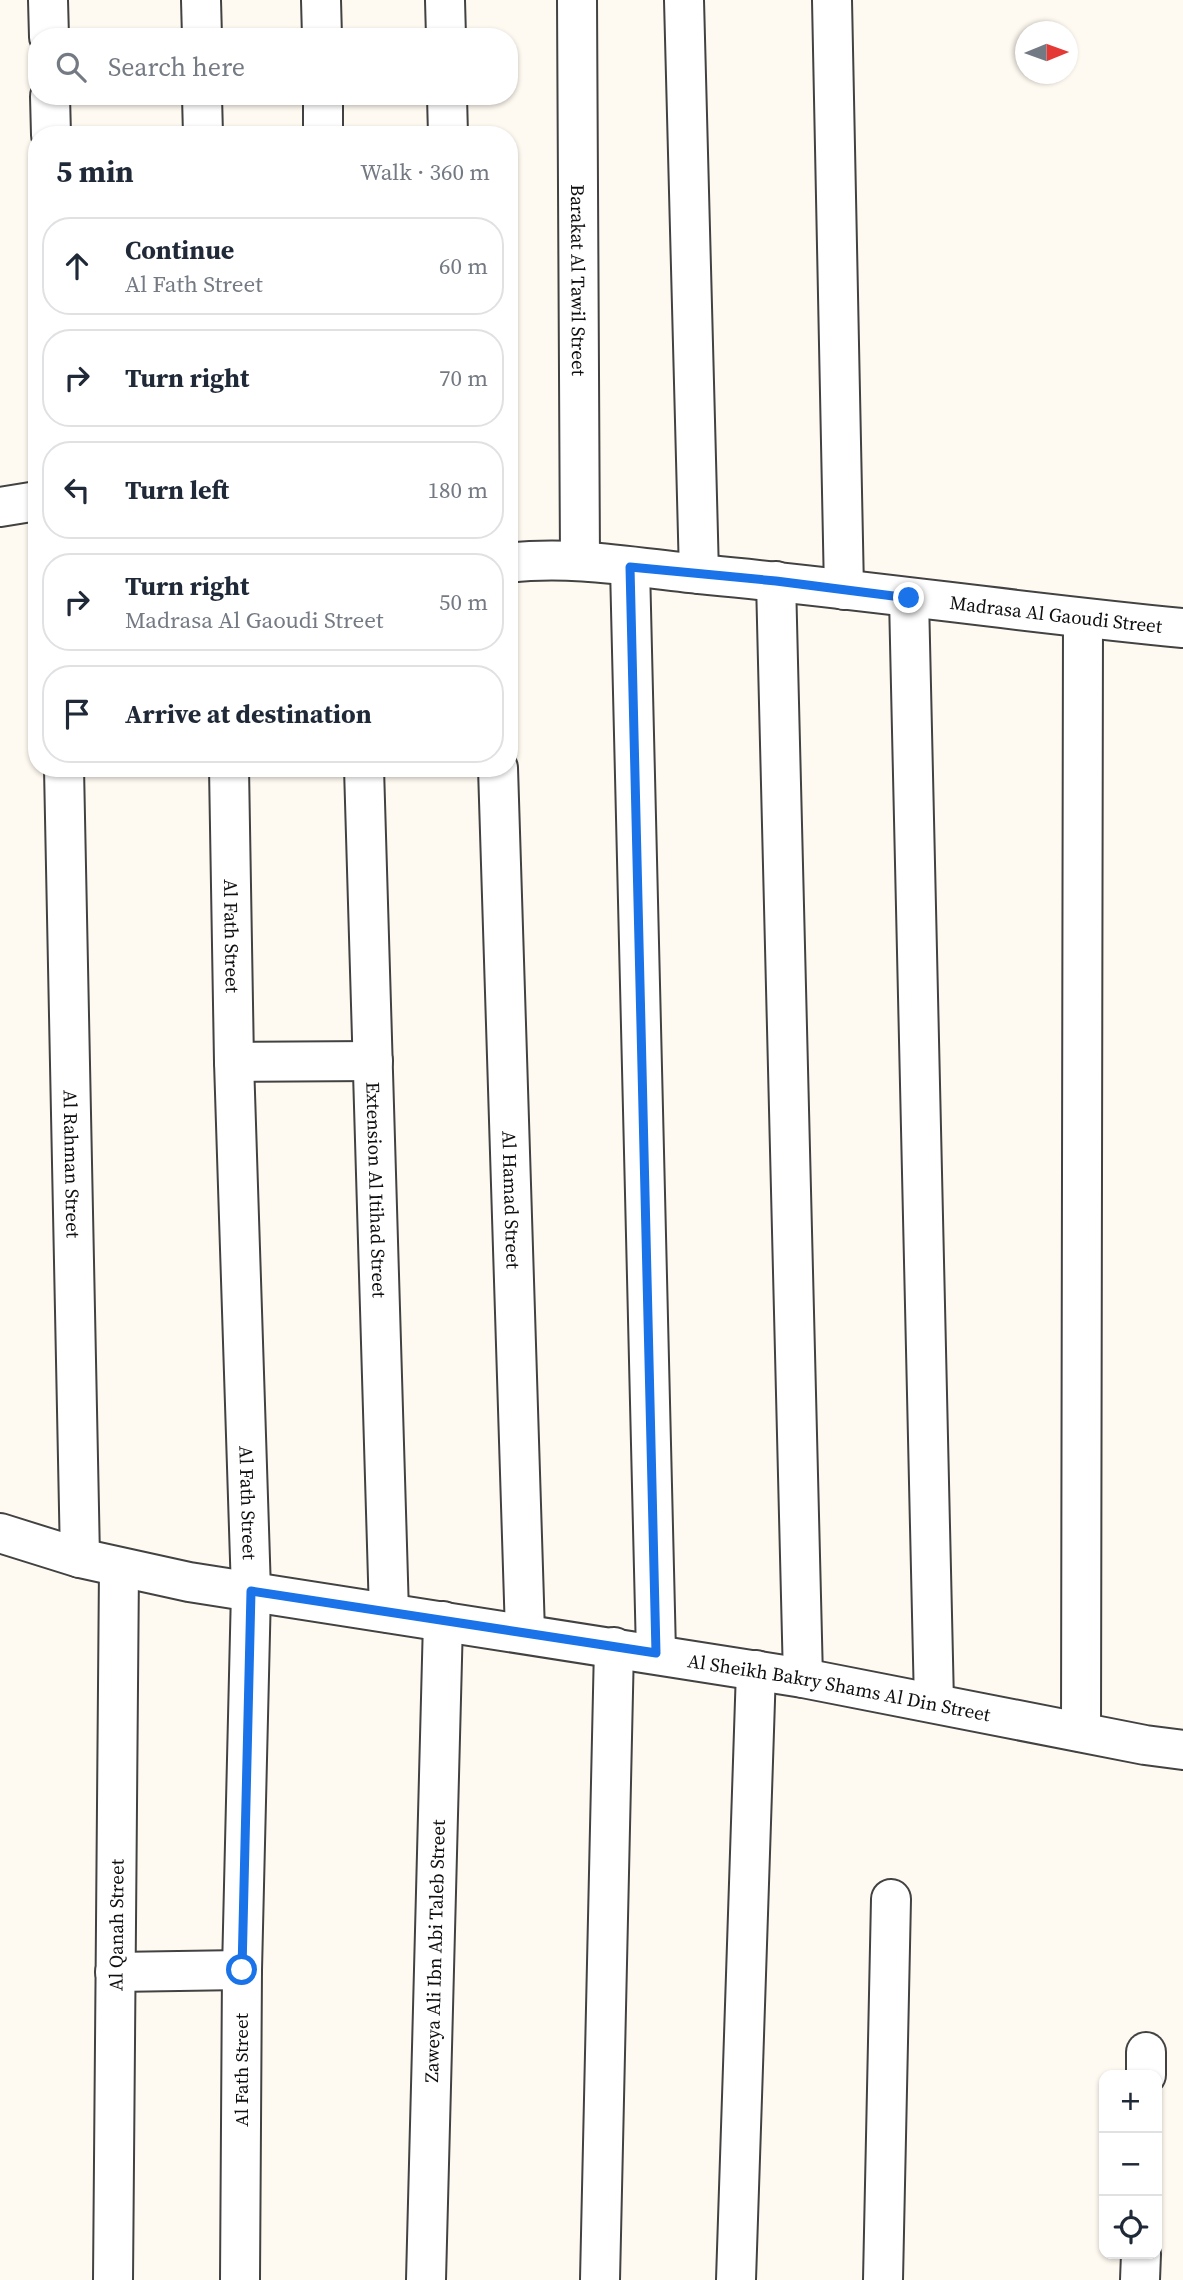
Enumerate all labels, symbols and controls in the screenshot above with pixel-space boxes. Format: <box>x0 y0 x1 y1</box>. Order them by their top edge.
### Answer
north arrow <box>1015 21 1078 84</box>
search box <box>28 28 518 105</box>
icon: search <box>52 48 90 86</box>
text: Search here <box>108 49 245 85</box>
text: 5 min <box>56 151 134 192</box>
text: Walk · 360 m <box>360 156 490 188</box>
street label: Barakat Al Tawil Street <box>565 184 592 377</box>
text: Continue <box>125 232 234 268</box>
icon: ahead <box>58 247 96 285</box>
text: 60 m <box>439 250 488 282</box>
text: Al Fath Street <box>125 268 263 300</box>
icon: right <box>58 359 96 397</box>
text: Turn right <box>125 360 249 396</box>
text: 70 m <box>439 362 488 394</box>
icon: left <box>58 471 96 509</box>
text: Turn left <box>125 472 229 508</box>
text: 180 m <box>427 474 488 506</box>
text: Turn right <box>125 568 249 604</box>
route end <box>893 582 924 613</box>
icon: right <box>58 583 96 621</box>
text: 50 m <box>439 586 488 618</box>
street label: Madrasa Al Gaoudi Street <box>948 589 1164 639</box>
text: Madrasa Al Gaoudi Street <box>125 604 383 636</box>
icon: arrive <box>58 695 96 733</box>
text: Arrive at destination <box>125 696 372 732</box>
street label: Al Fath Street <box>218 879 246 994</box>
street label: Extension Al Itihad Street <box>360 1081 393 1299</box>
street label: Al Rahman Street <box>58 1090 87 1239</box>
street label: Al Hamad Street <box>496 1130 527 1270</box>
street label: Al Fath Street <box>233 1445 263 1561</box>
street label: Al Sheikh Bakry Shams Al Din Street <box>686 1647 993 1728</box>
street label: Zaweya Ali Ibn Abi Taleb Street <box>418 1819 451 2083</box>
street label: Al Qanah Street <box>102 1858 130 1991</box>
route start <box>226 1954 257 1985</box>
street label: Al Fath Street <box>228 2012 254 2127</box>
map controls <box>1099 2070 1162 2259</box>
button: + <box>1099 2070 1162 2133</box>
button: − <box>1099 2133 1162 2196</box>
button: locate <box>1099 2196 1162 2259</box>

